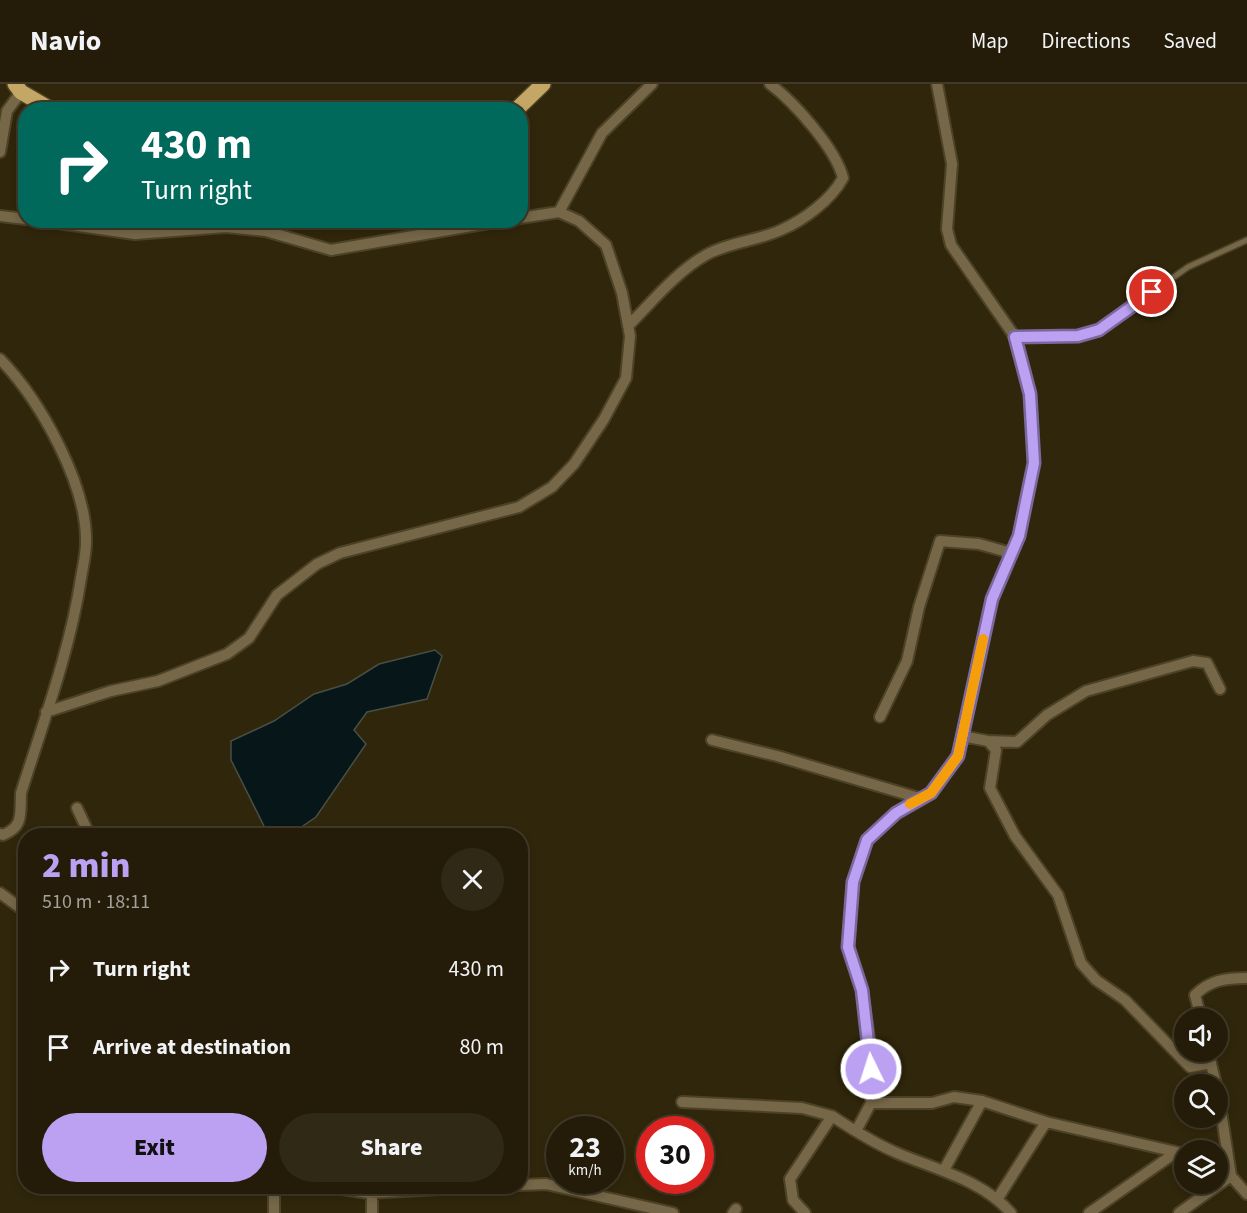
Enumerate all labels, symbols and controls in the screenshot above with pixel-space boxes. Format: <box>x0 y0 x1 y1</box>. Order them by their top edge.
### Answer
text: Navio <box>30 21 101 61</box>
text: Map <box>971 26 1009 56</box>
text: Directions <box>1042 26 1130 56</box>
text: Saved <box>1163 26 1217 56</box>
text: 430 m <box>141 115 252 175</box>
icon: right <box>42 126 120 204</box>
text: Turn right <box>141 171 252 210</box>
pin <box>1126 266 1177 317</box>
icon: arrive <box>1135 275 1168 308</box>
text: 2 min <box>42 840 130 891</box>
button: close <box>441 848 504 911</box>
text: 510 m · 18:11 <box>42 888 150 916</box>
icon: right <box>42 953 75 986</box>
text: Turn right <box>93 953 190 985</box>
text: 430 m <box>449 953 504 985</box>
map controls <box>1174 1008 1228 1194</box>
button: sound <box>1174 1008 1228 1062</box>
icon: arrive <box>42 1031 75 1064</box>
text: Arrive at destination <box>93 1031 291 1063</box>
text: 80 m <box>459 1031 504 1063</box>
position arrow <box>839 1037 903 1101</box>
button: search <box>1174 1074 1228 1128</box>
button: Exit <box>42 1113 267 1182</box>
button: Share <box>279 1113 504 1182</box>
speed limit sign: 30 <box>636 1116 714 1194</box>
text: 23 <box>569 1126 601 1169</box>
button: layers <box>1174 1140 1228 1194</box>
text: km/h <box>568 1160 602 1181</box>

